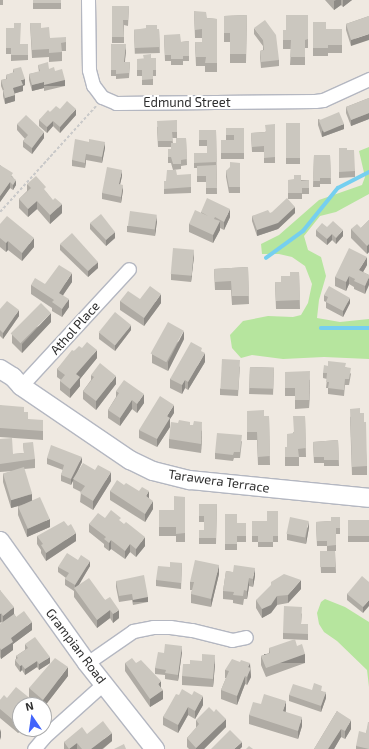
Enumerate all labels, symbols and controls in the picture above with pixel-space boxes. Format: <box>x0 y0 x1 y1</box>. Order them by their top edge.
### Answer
street label: Edmund Street <box>143 94 231 110</box>
street label: Athol Place <box>47 298 103 358</box>
street label: Tarawera Terrace <box>167 466 271 496</box>
street label: Grampian Road <box>43 605 109 687</box>
north arrow <box>12 697 52 737</box>
text: N <box>24 699 35 713</box>

